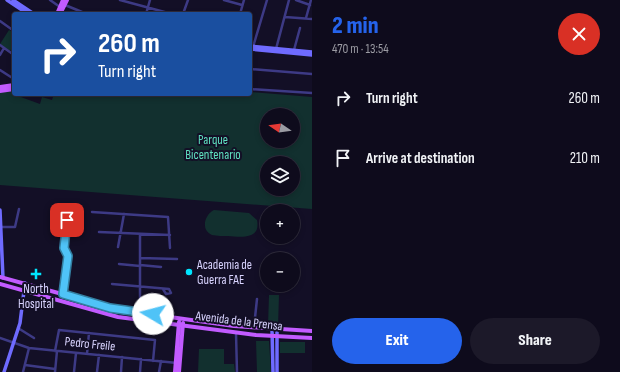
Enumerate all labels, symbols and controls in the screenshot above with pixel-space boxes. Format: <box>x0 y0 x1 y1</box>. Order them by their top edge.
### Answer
text: 2 min <box>332 11 379 40</box>
button: close <box>558 13 600 55</box>
text: 260 m <box>98 27 160 60</box>
icon: right <box>32 28 84 80</box>
text: 470 m · 13:54 <box>332 41 389 57</box>
text: Turn right <box>98 61 156 82</box>
icon: right <box>332 87 354 109</box>
text: Turn right <box>366 89 418 108</box>
text: 260 m <box>569 89 600 108</box>
north arrow <box>260 108 300 148</box>
map controls <box>260 108 300 292</box>
park label: Parque Bicentenario <box>185 132 241 163</box>
icon: arrive <box>332 147 354 169</box>
text: Arrive at destination <box>366 149 475 168</box>
text: 210 m <box>570 149 600 168</box>
button: layers <box>260 156 300 196</box>
pin <box>50 203 84 237</box>
button: + <box>260 204 300 244</box>
icon: arrive <box>56 209 78 231</box>
button: − <box>260 252 300 292</box>
place label: Academia de Guerra FAE <box>196 257 252 288</box>
marker: Academia de Guerra FAE <box>184 267 194 277</box>
marker: North Hospital <box>30 268 42 280</box>
place label: North Hospital <box>18 281 54 312</box>
position arrow <box>132 293 174 335</box>
street label: Avenida de la Prensa <box>194 308 283 334</box>
button: Exit <box>332 318 462 364</box>
button: Share <box>470 318 600 364</box>
street label: Pedro Freile <box>64 333 116 355</box>

